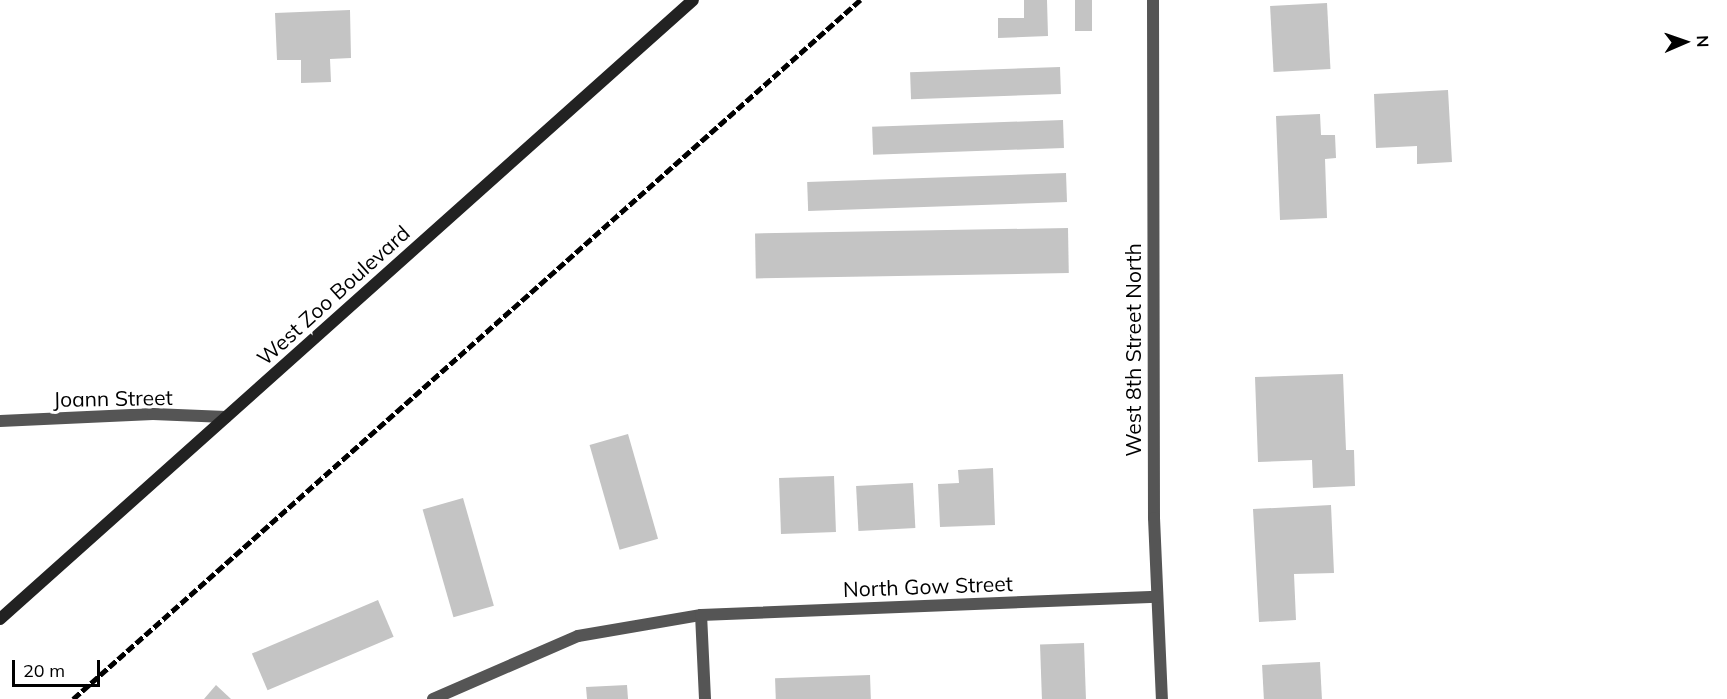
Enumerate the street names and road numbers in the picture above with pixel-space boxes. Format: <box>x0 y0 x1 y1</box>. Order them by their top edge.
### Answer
street label: West Zoo Boulevard <box>251 220 415 370</box>
street label: West 8th Street North <box>1120 243 1146 457</box>
street label: Joann Street <box>53 384 173 412</box>
street label: North Gow Street <box>843 570 1013 602</box>

